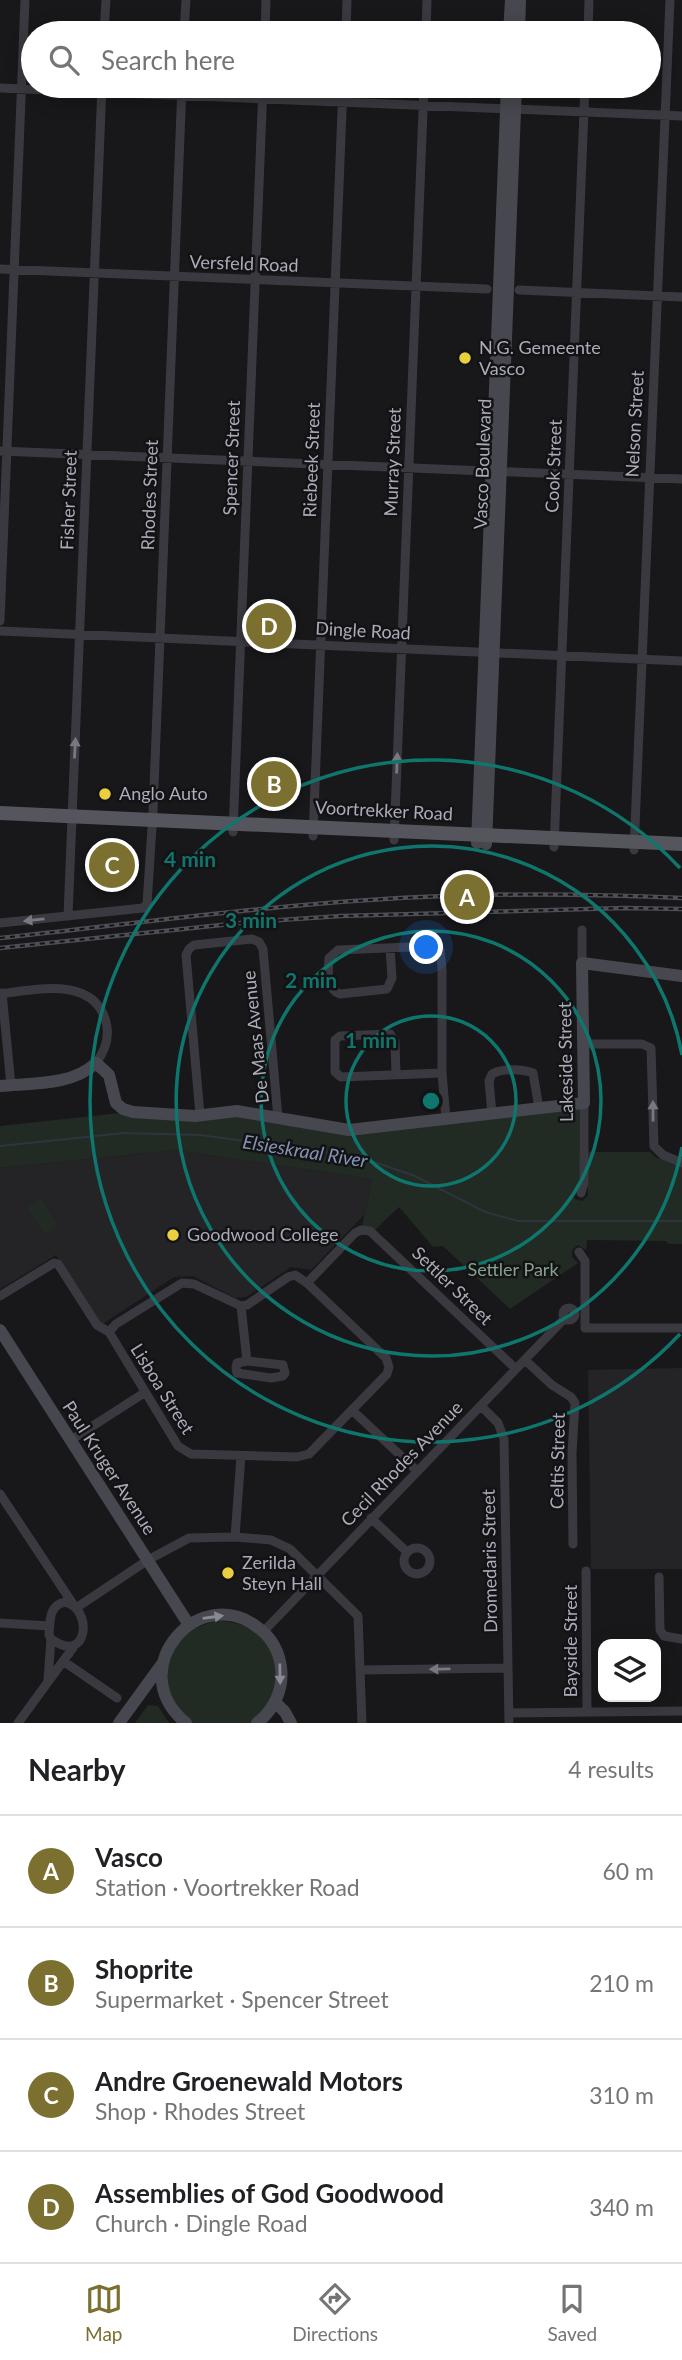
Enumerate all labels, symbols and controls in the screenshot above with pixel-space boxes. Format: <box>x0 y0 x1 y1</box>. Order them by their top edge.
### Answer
search box <box>21 21 661 98</box>
icon: search <box>45 41 83 79</box>
text: Search here <box>101 44 235 76</box>
street label: Versfeld Road <box>189 250 299 276</box>
place label: N.G. Gemeente Vasco <box>479 336 601 379</box>
marker: N.G. Gemeente Vasco <box>457 350 473 366</box>
street label: Nelson Street <box>620 369 648 478</box>
street label: Vasco Boulevard <box>469 398 495 530</box>
street label: Spencer Street <box>218 399 244 516</box>
street label: Riebeek Street <box>298 401 324 518</box>
street label: Murray Street <box>379 407 405 517</box>
street label: Cook Street <box>540 418 566 513</box>
street label: Rhodes Street <box>136 439 162 551</box>
street label: Fisher Street <box>55 449 81 550</box>
pin: D <box>246 600 292 652</box>
street label: Dingle Road <box>315 617 411 643</box>
one-way arrow <box>70 737 81 759</box>
one-way arrow <box>391 752 402 774</box>
pin: B <box>251 758 297 810</box>
place label: Anglo Auto <box>119 782 208 804</box>
marker: Anglo Auto <box>97 786 113 802</box>
street label: Voortrekker Road <box>315 795 454 825</box>
pin: C <box>89 839 135 891</box>
text: 4 min <box>164 846 216 871</box>
pin: A <box>444 871 490 923</box>
text: 3 min <box>225 907 277 932</box>
one-way arrow <box>23 914 45 925</box>
your location <box>409 930 443 964</box>
text: 2 min <box>285 967 337 992</box>
street label: De Maas Avenue <box>237 970 273 1105</box>
street label: Lakeside Street <box>553 1001 577 1122</box>
text: 1 min <box>345 1027 397 1052</box>
centre of rings <box>419 1089 443 1113</box>
one-way arrow <box>648 1100 659 1122</box>
water label: Elsieskraal River <box>241 1129 370 1172</box>
place label: Goodwood College <box>187 1223 338 1245</box>
marker: Goodwood College <box>165 1227 181 1243</box>
street label: Settler Street <box>408 1241 498 1329</box>
park label: Settler Park <box>467 1258 559 1280</box>
street label: Lisboa Street <box>126 1339 200 1438</box>
street label: Paul Kruger Avenue <box>58 1396 161 1539</box>
street label: Cecil Rhodes Avenue <box>336 1396 467 1530</box>
street label: Celtis Street <box>545 1412 569 1509</box>
street label: Dromedaris Street <box>477 1488 501 1633</box>
place label: Zerilda Steyn Hall <box>242 1551 322 1594</box>
marker: Zerilda Steyn Hall <box>220 1565 236 1581</box>
street label: Bayside Street <box>559 1584 581 1698</box>
one-way arrow <box>202 1611 224 1622</box>
map controls <box>598 1639 661 1702</box>
button: layers <box>598 1639 661 1702</box>
one-way arrow <box>274 1663 286 1685</box>
one-way arrow <box>428 1663 450 1675</box>
text: Nearby <box>28 1751 126 1787</box>
text: 4 results <box>568 1755 654 1783</box>
text: Vasco <box>95 1841 163 1873</box>
text: A <box>43 1857 59 1885</box>
text: 60 m <box>603 1857 654 1885</box>
text: Station · Voortrekker Road <box>95 1873 360 1901</box>
text: Shoprite <box>95 1953 193 1985</box>
text: B <box>43 1969 59 1997</box>
text: 210 m <box>589 1969 654 1997</box>
text: Supermarket · Spencer Street <box>95 1985 389 2013</box>
text: Andre Groenewald Motors <box>95 2065 403 2097</box>
text: C <box>43 2081 59 2109</box>
text: 310 m <box>589 2081 654 2109</box>
text: Shop · Rhodes Street <box>95 2097 305 2125</box>
text: Assemblies of God Goodwood <box>95 2177 444 2209</box>
text: D <box>42 2193 60 2221</box>
text: 340 m <box>589 2193 654 2221</box>
text: Church · Dingle Road <box>95 2209 308 2237</box>
tab: Map <box>85 2280 123 2345</box>
tab: Directions <box>292 2280 378 2345</box>
tab: Saved <box>548 2280 597 2345</box>

